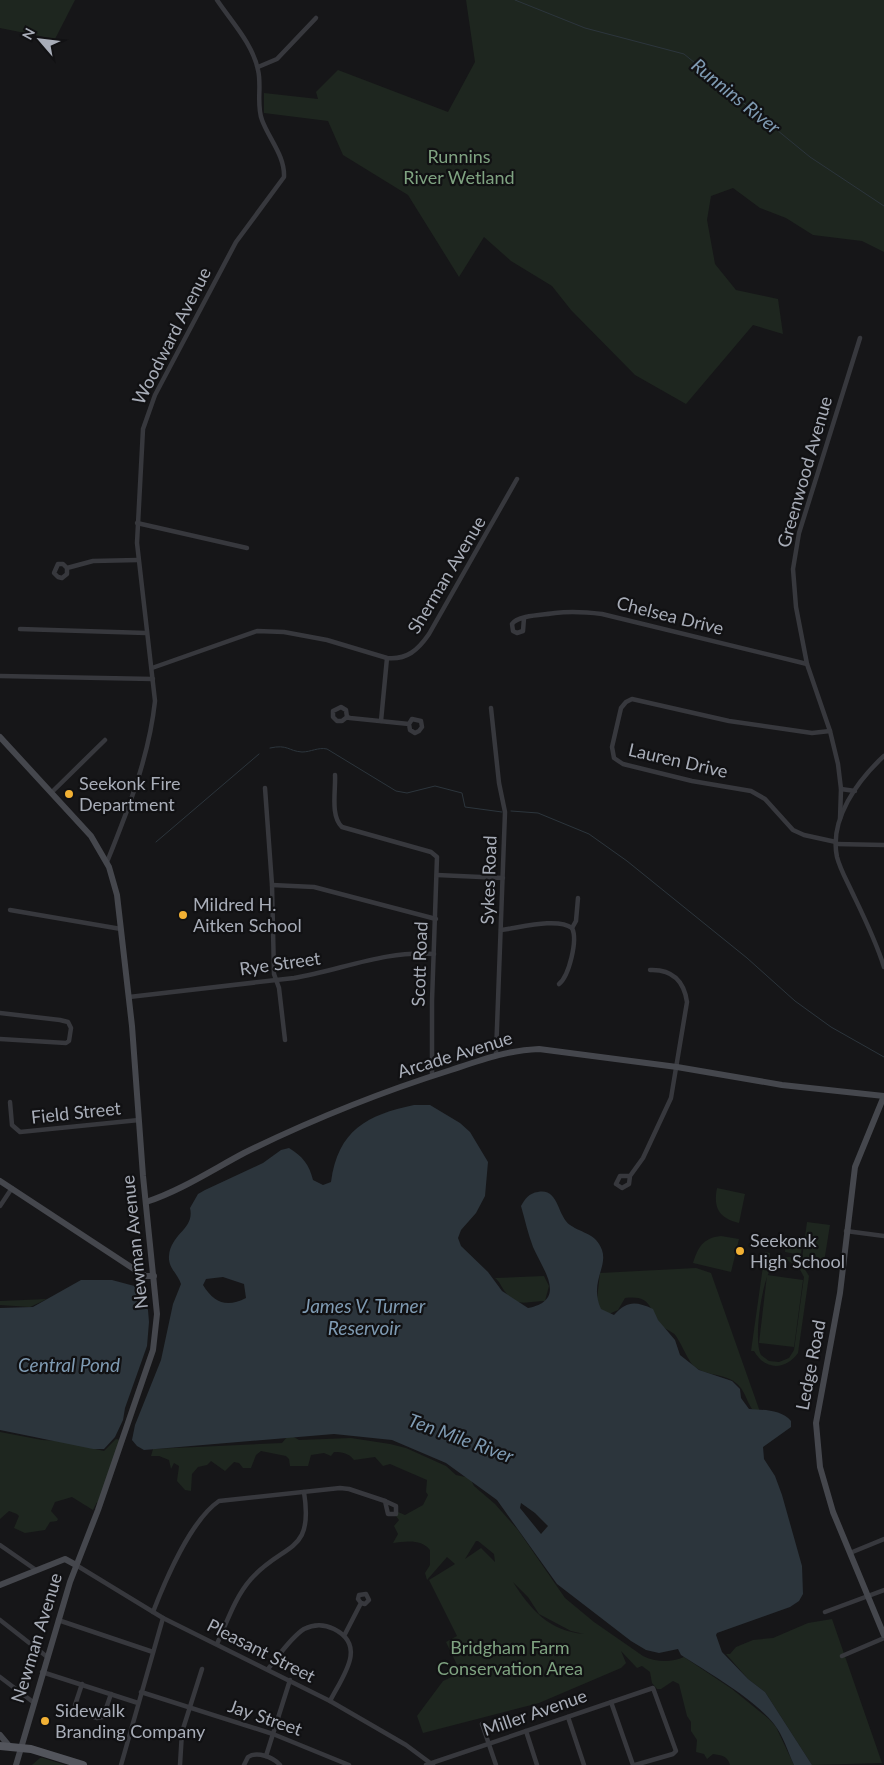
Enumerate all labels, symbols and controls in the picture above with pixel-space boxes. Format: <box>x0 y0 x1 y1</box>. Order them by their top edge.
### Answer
north arrow <box>15 15 65 65</box>
text: N <box>18 25 38 42</box>
water label: Runnins River <box>687 53 786 139</box>
park label: Runnins River Wetland <box>403 145 515 188</box>
street label: Woodward Avenue <box>127 263 215 408</box>
street label: Greenwood Avenue <box>772 394 836 550</box>
street label: Sherman Avenue <box>402 512 490 637</box>
street label: Chelsea Drive <box>614 591 726 639</box>
street label: Lauren Drive <box>626 738 730 782</box>
place label: Seekonk Fire Department <box>79 772 181 815</box>
marker: Seekonk Fire Department <box>63 788 75 800</box>
street label: Sykes Road <box>475 835 501 925</box>
place label: Mildred H. Aitken School <box>193 893 302 936</box>
marker: Mildred H. Aitken School <box>177 909 189 921</box>
street label: Scott Road <box>407 921 431 1007</box>
street label: Rye Street <box>238 946 322 980</box>
street label: Arcade Avenue <box>395 1026 515 1082</box>
street label: Field Street <box>30 1096 122 1128</box>
street label: Newman Avenue <box>116 1174 152 1310</box>
place label: Seekonk High School <box>750 1229 845 1272</box>
marker: Seekonk High School <box>734 1245 746 1257</box>
water label: James V. Turner Reservoir <box>302 1294 426 1339</box>
street label: Ledge Road <box>790 1318 830 1412</box>
water label: Central Pond <box>18 1353 120 1376</box>
water label: Ten Mile River <box>405 1408 517 1467</box>
street label: Newman Avenue <box>6 1570 66 1705</box>
street label: Pleasant Street <box>204 1613 320 1687</box>
park label: Bridgham Farm Conservation Area <box>437 1636 583 1679</box>
street label: Miller Avenue <box>480 1684 590 1740</box>
street label: Jay Street <box>225 1694 306 1740</box>
place label: Sidewalk Branding Company <box>55 1699 206 1742</box>
marker: Sidewalk Branding Company <box>39 1715 51 1727</box>

